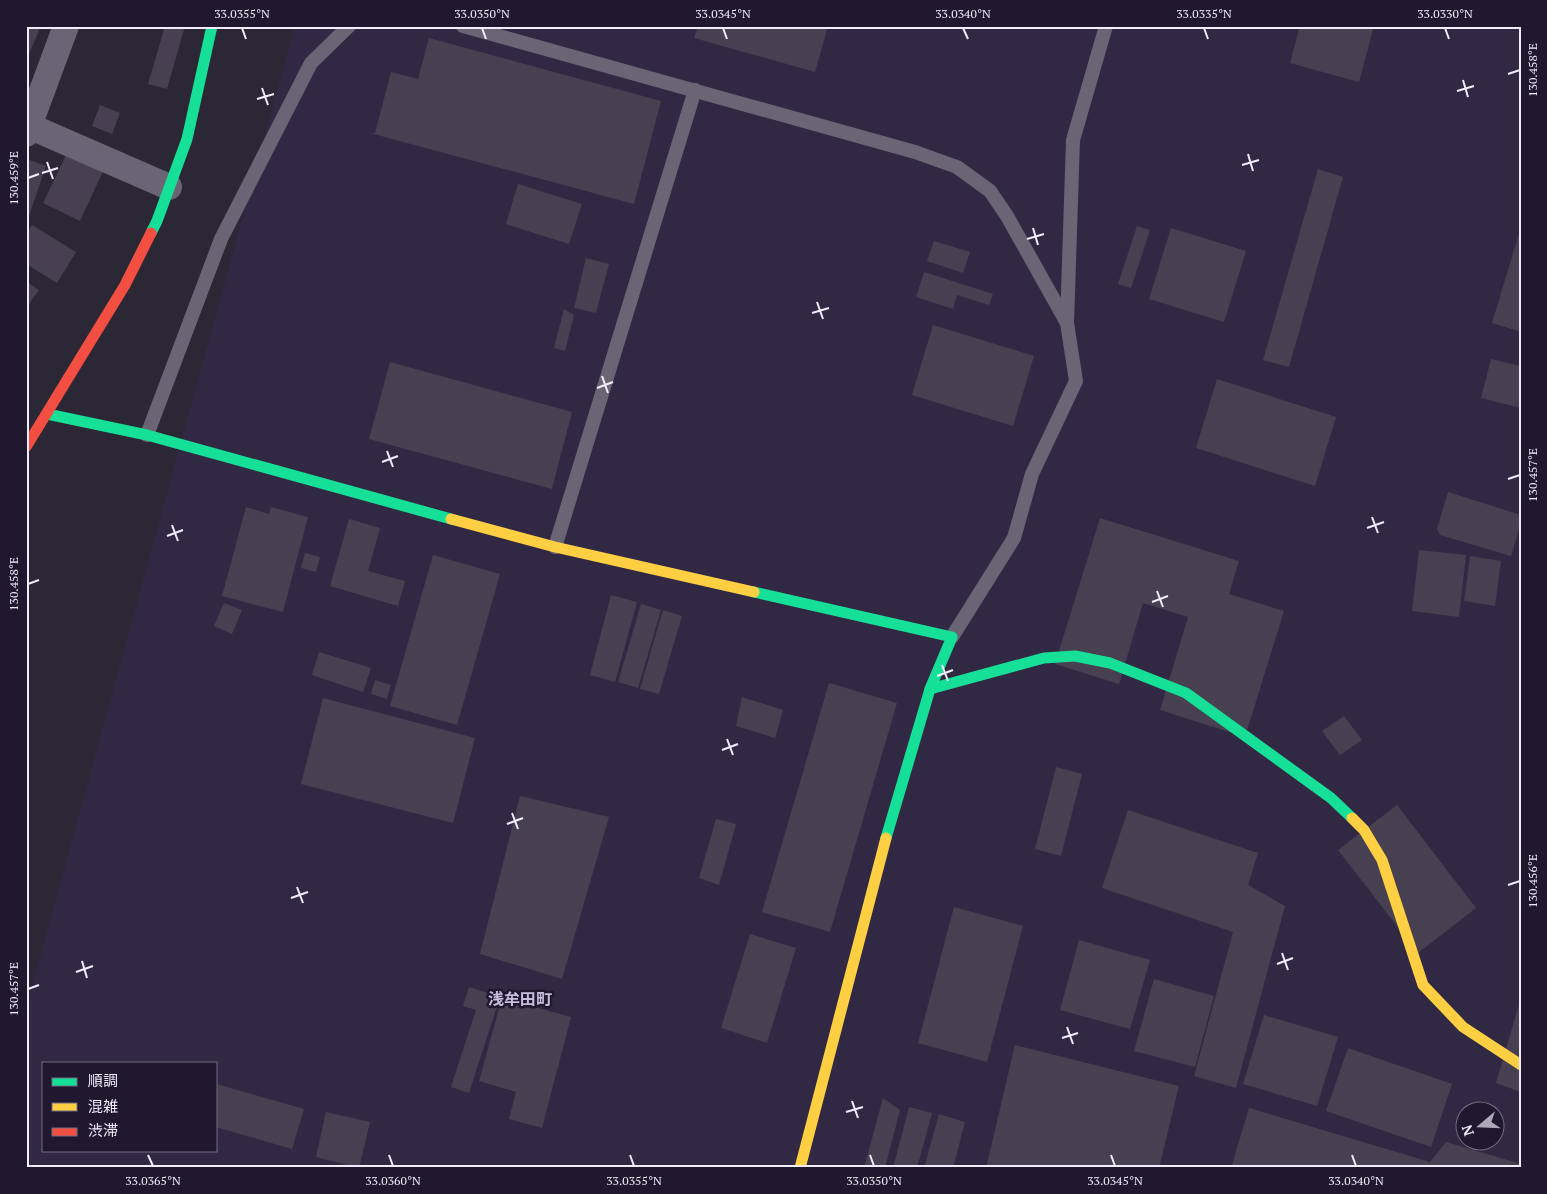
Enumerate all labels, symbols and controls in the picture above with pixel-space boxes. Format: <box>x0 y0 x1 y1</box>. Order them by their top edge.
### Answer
text: 33.0355°N <box>214 6 270 21</box>
text: 33.0350°N <box>454 6 510 21</box>
text: 33.0345°N <box>695 6 751 21</box>
text: 33.0340°N <box>935 6 991 21</box>
text: 33.0335°N <box>1176 6 1232 21</box>
text: 33.0330°N <box>1417 6 1473 21</box>
text: 130.458°E <box>1525 43 1540 97</box>
text: 130.459°E <box>6 151 21 205</box>
text: 130.457°E <box>1525 448 1540 502</box>
text: 130.458°E <box>6 557 21 611</box>
text: 130.456°E <box>1525 854 1540 908</box>
text: 130.457°E <box>6 962 21 1016</box>
district label: 浅牟田町 <box>488 988 552 1010</box>
legend <box>42 1062 218 1152</box>
text: 順調 <box>88 1070 118 1090</box>
text: 混雑 <box>88 1096 118 1116</box>
north arrow <box>1454 1102 1504 1152</box>
text: 渋滞 <box>88 1120 118 1140</box>
text: N <box>1456 1122 1478 1139</box>
text: 33.0365°N <box>125 1173 181 1188</box>
text: 33.0360°N <box>365 1173 421 1188</box>
text: 33.0355°N <box>606 1173 662 1188</box>
text: 33.0350°N <box>846 1173 902 1188</box>
text: 33.0345°N <box>1087 1173 1143 1188</box>
text: 33.0340°N <box>1328 1173 1384 1188</box>

